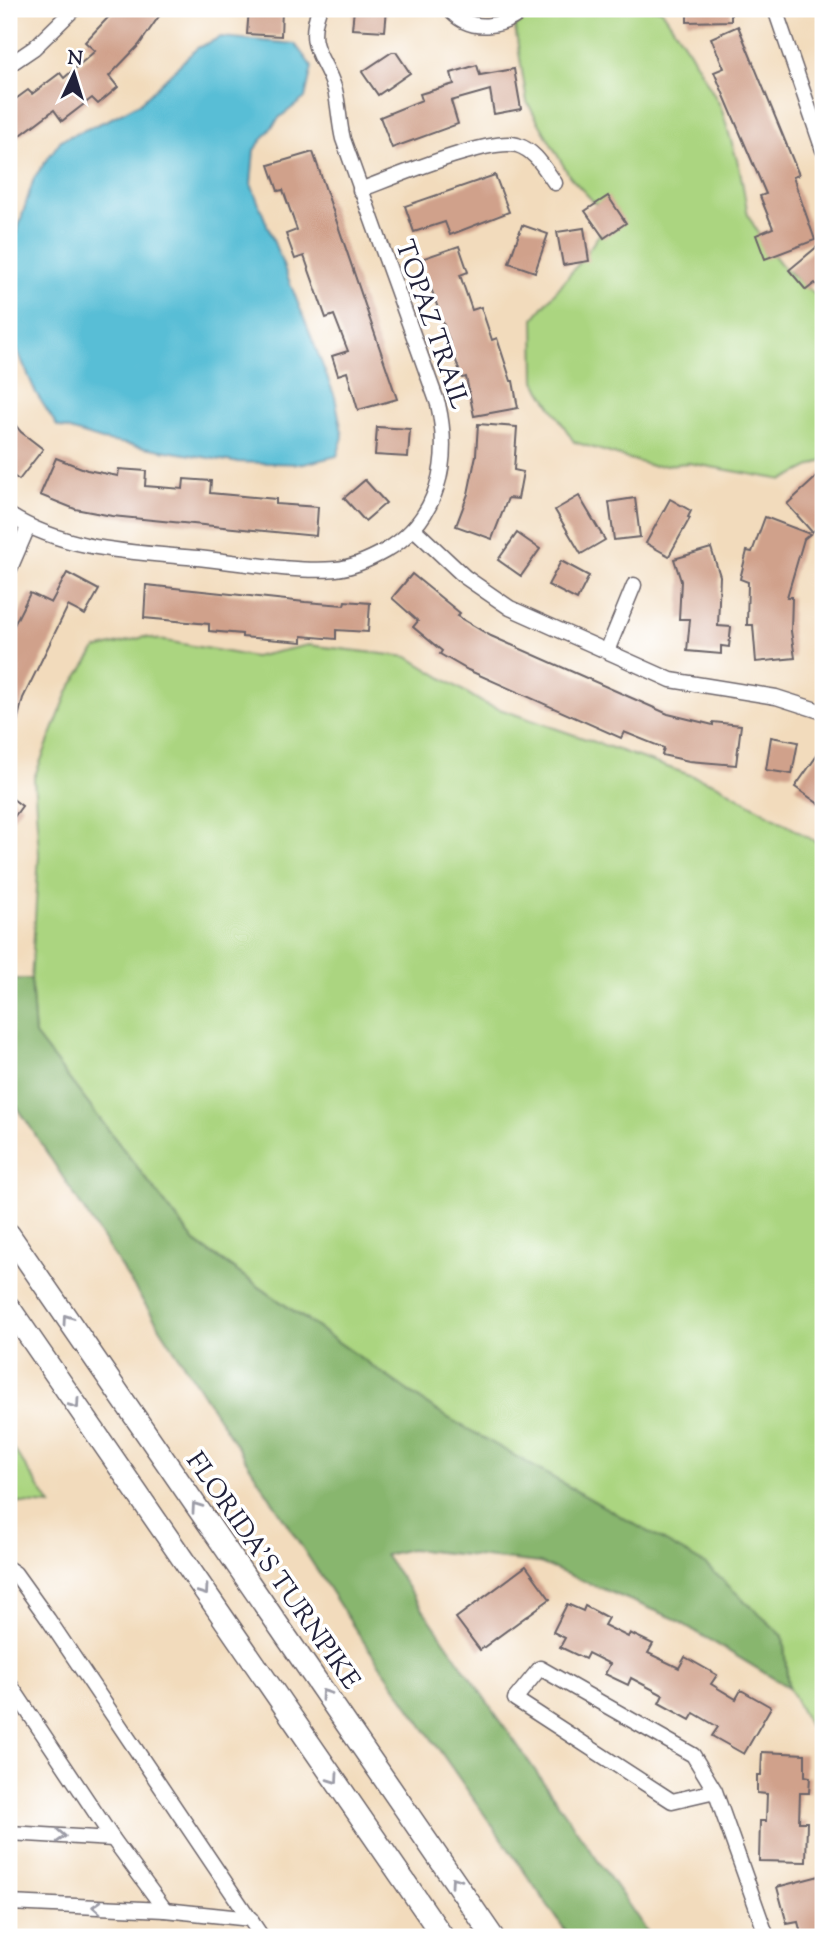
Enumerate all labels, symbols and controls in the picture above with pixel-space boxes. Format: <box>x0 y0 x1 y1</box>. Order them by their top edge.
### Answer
north arrow <box>38 38 108 108</box>
text: N <box>67 46 84 74</box>
street label: TOPAZ TRAIL <box>384 235 477 414</box>
one-way arrow <box>63 1314 75 1327</box>
one-way arrow <box>67 1396 79 1409</box>
street label: FLORIDA'S TURNPIKE <box>176 1445 368 1698</box>
one-way arrow <box>192 1502 204 1515</box>
one-way arrow <box>196 1583 208 1596</box>
one-way arrow <box>321 1689 334 1702</box>
one-way arrow <box>326 1771 339 1784</box>
one-way arrow <box>56 1828 67 1843</box>
one-way arrow <box>451 1876 463 1889</box>
one-way arrow <box>91 1900 102 1915</box>

